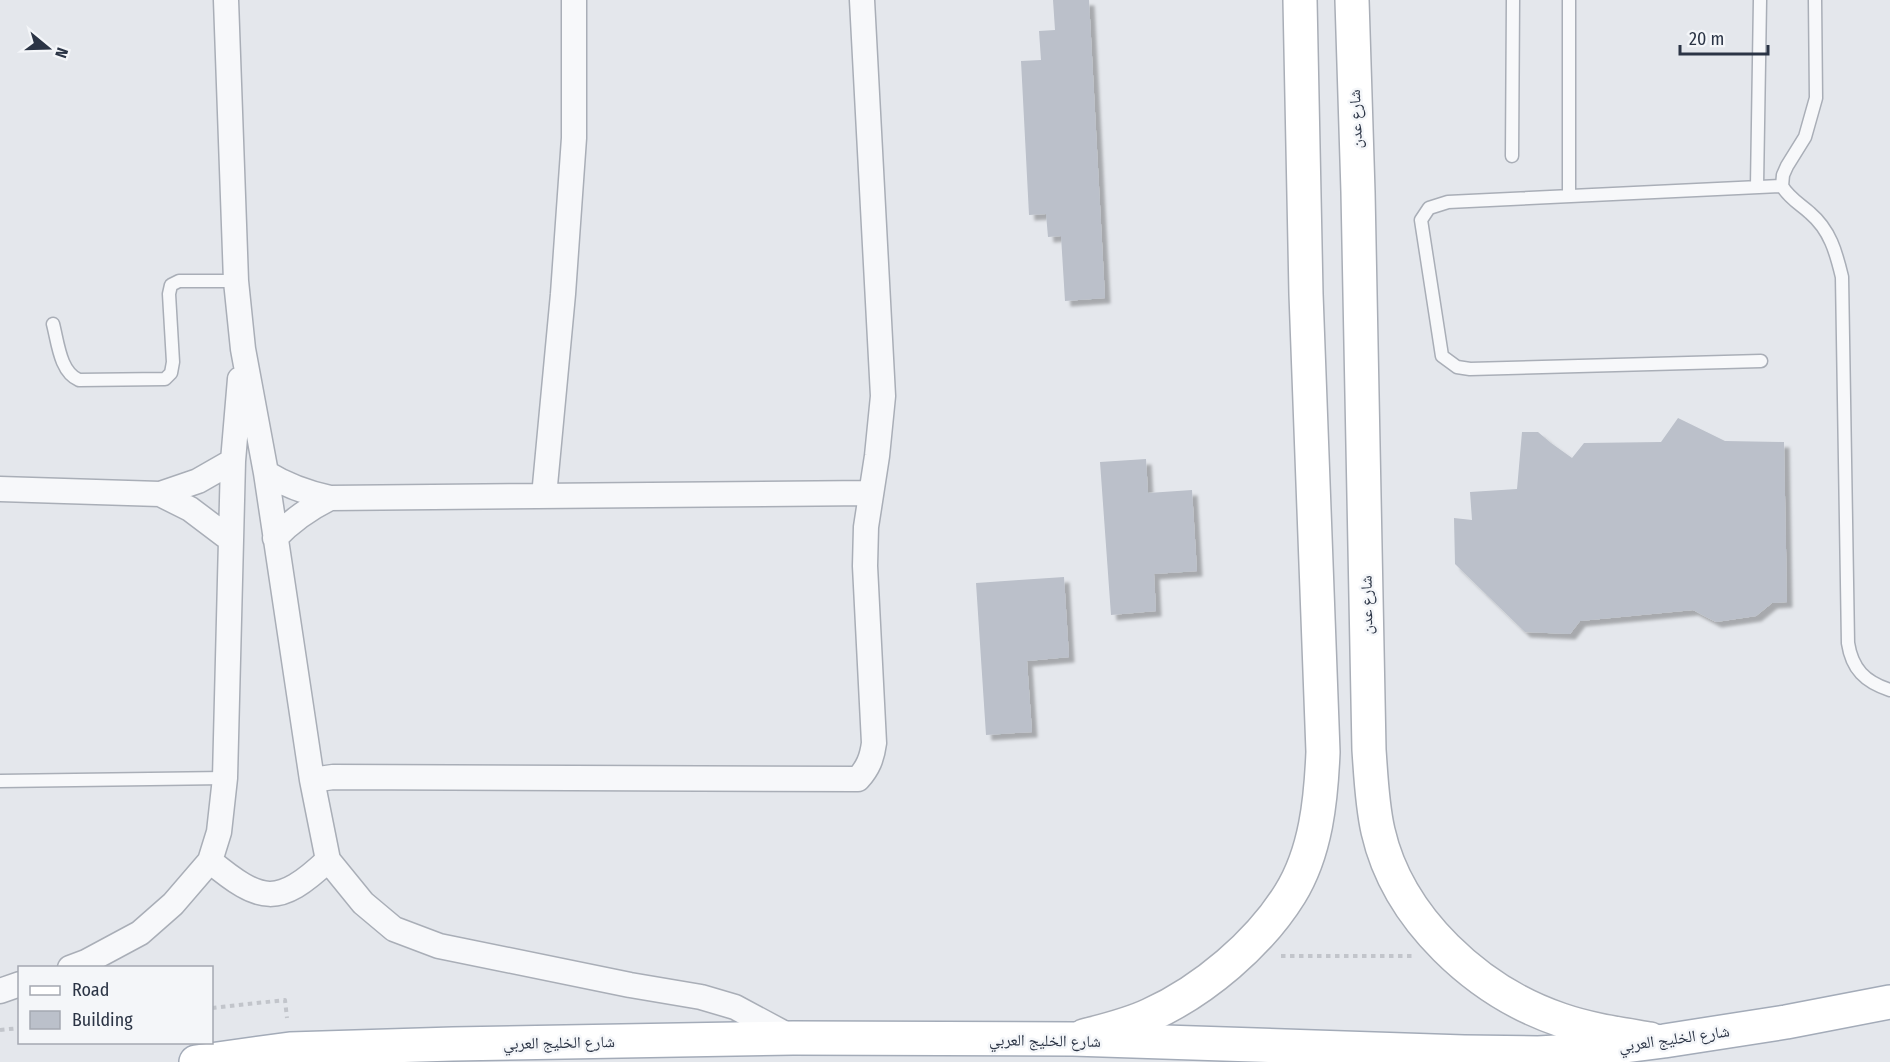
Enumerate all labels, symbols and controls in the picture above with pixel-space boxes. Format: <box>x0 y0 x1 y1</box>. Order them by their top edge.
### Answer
north arrow <box>18 18 78 78</box>
scale bar <box>1680 18 1768 56</box>
text: 20 m <box>1689 28 1724 50</box>
text: N <box>51 45 72 60</box>
street label: شارع عدن <box>1345 89 1367 149</box>
street label: شارع عدن <box>1356 575 1378 635</box>
legend <box>18 966 213 1044</box>
text: Road <box>72 979 109 1001</box>
text: Building <box>72 1009 133 1031</box>
street label: شارع الخليج العربي <box>1617 1021 1731 1059</box>
street label: شارع الخليج العربي <box>989 1030 1101 1054</box>
street label: شارع الخليج العربي <box>503 1032 615 1056</box>

